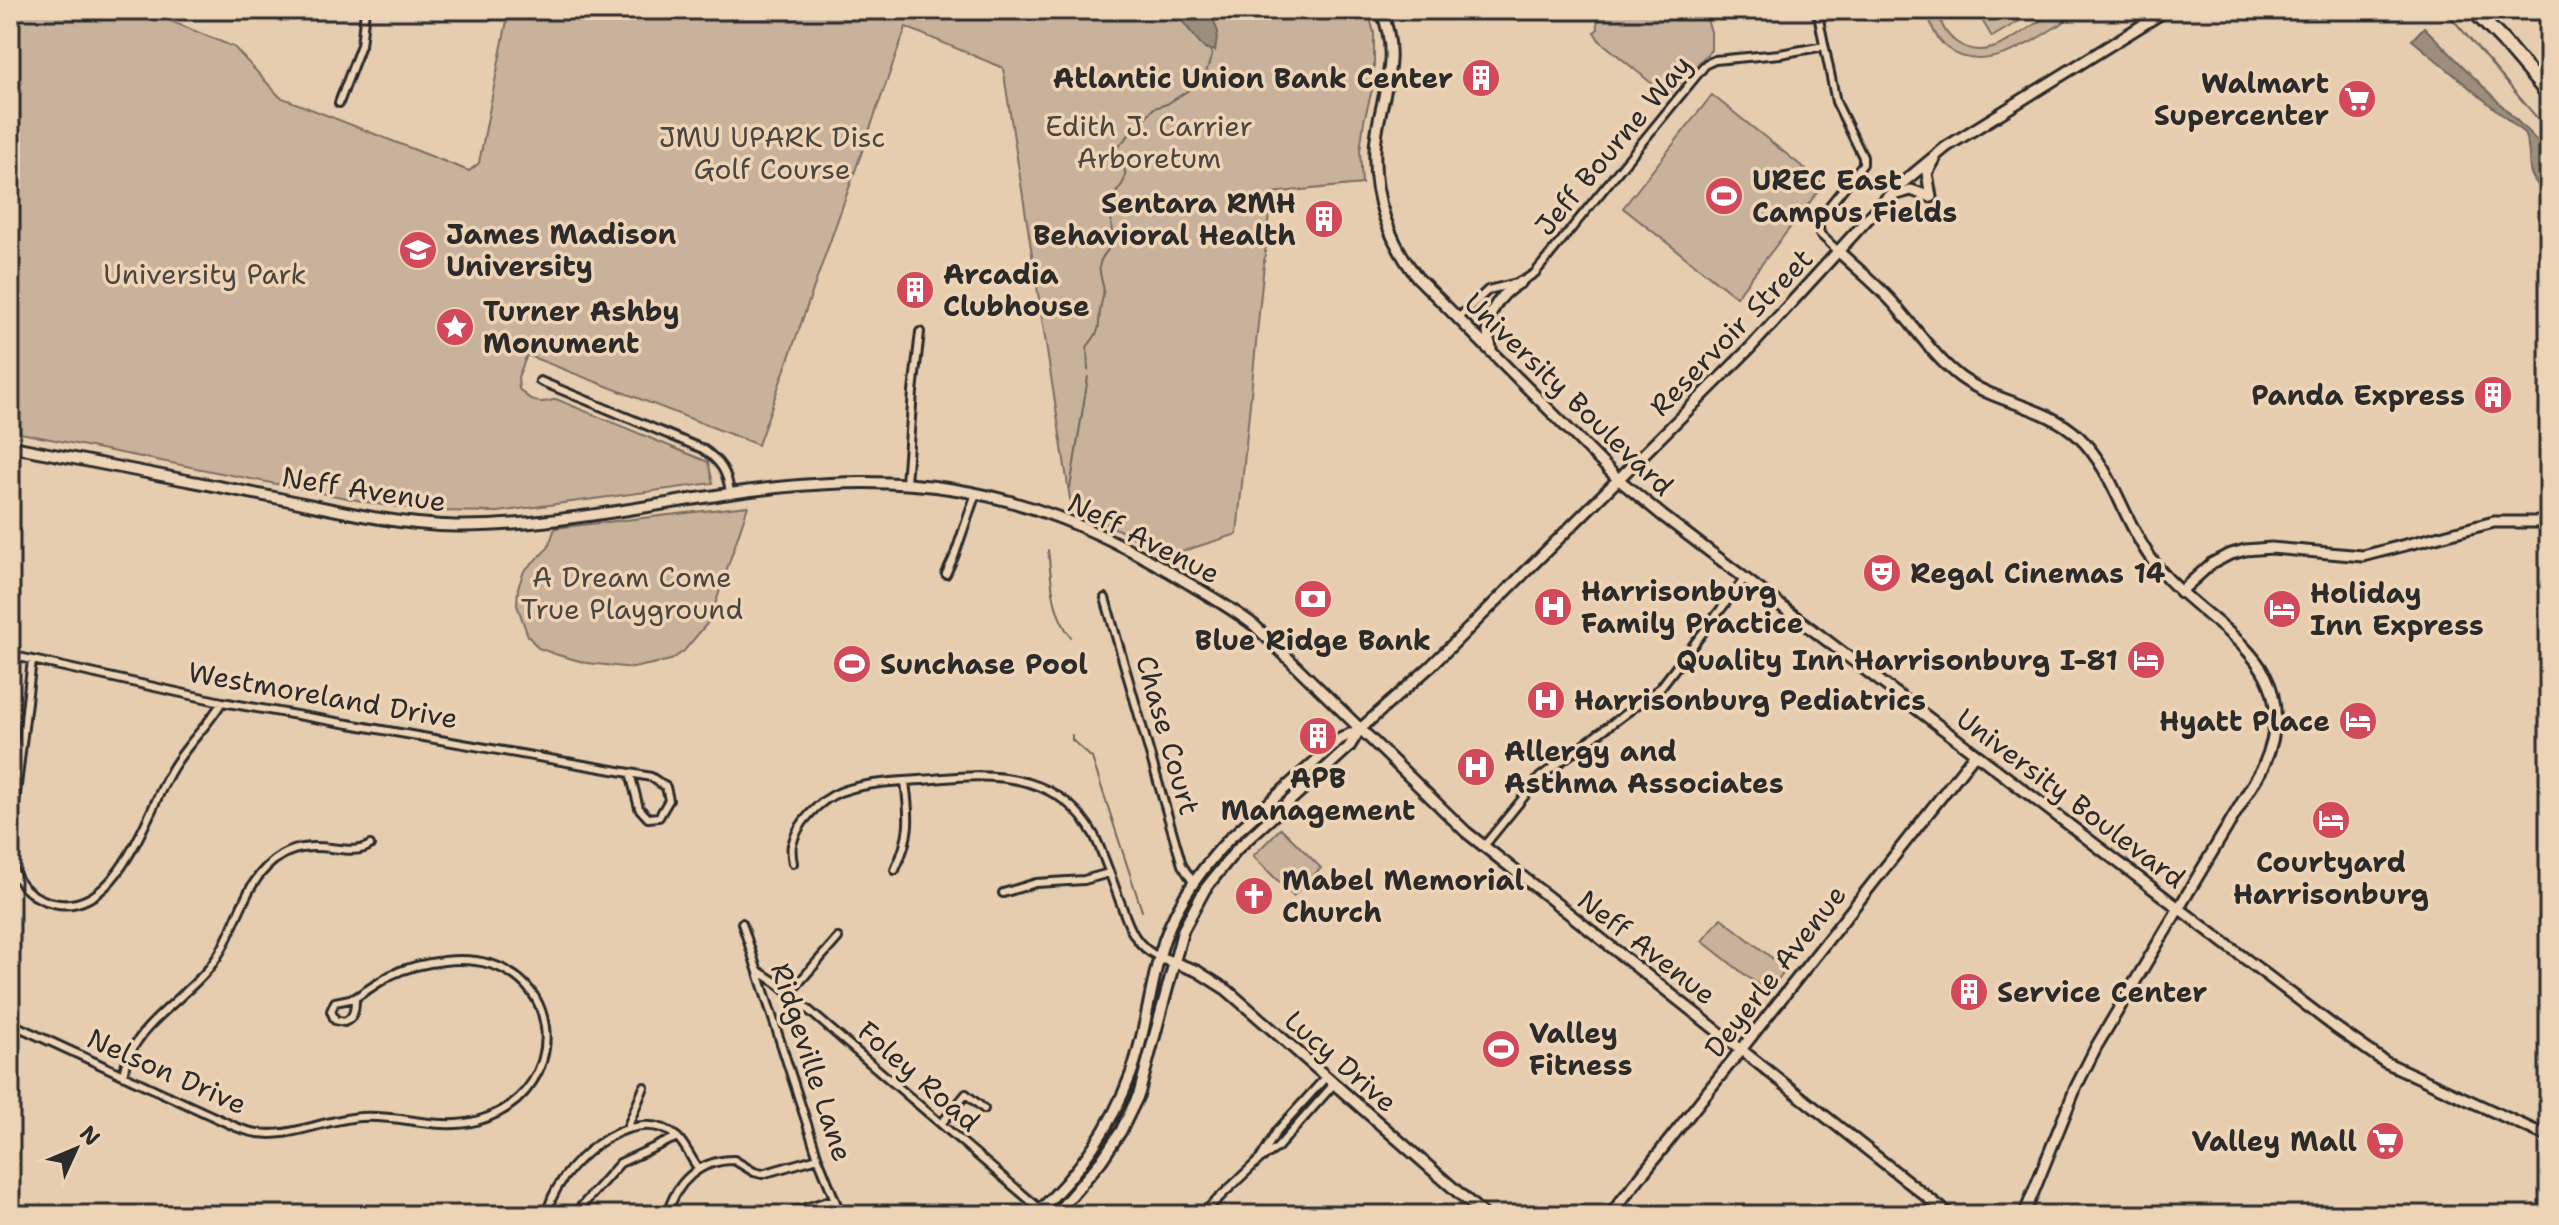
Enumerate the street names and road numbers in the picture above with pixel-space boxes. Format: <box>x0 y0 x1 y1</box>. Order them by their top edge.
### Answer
street label: Jeff Bourne Way <box>1526 46 1700 244</box>
street label: Reservoir Street <box>1641 240 1821 424</box>
street label: University Boulevard <box>1456 284 1682 504</box>
street label: Neff Avenue <box>279 457 449 521</box>
street label: Neff Avenue <box>1062 483 1226 593</box>
street label: Chase Court <box>1127 651 1209 819</box>
street label: Westmoreland Drive <box>185 653 461 737</box>
street label: University Boulevard <box>1949 699 2193 897</box>
street label: Deyerle Avenue <box>1695 877 1855 1065</box>
street label: Neff Avenue <box>1570 881 1724 1013</box>
street label: Ridgeville Lane <box>762 958 862 1166</box>
street label: Lucy Drive <box>1276 1001 1406 1121</box>
street label: Foley Road <box>850 1012 988 1140</box>
street label: Nelson Drive <box>81 1019 253 1123</box>

